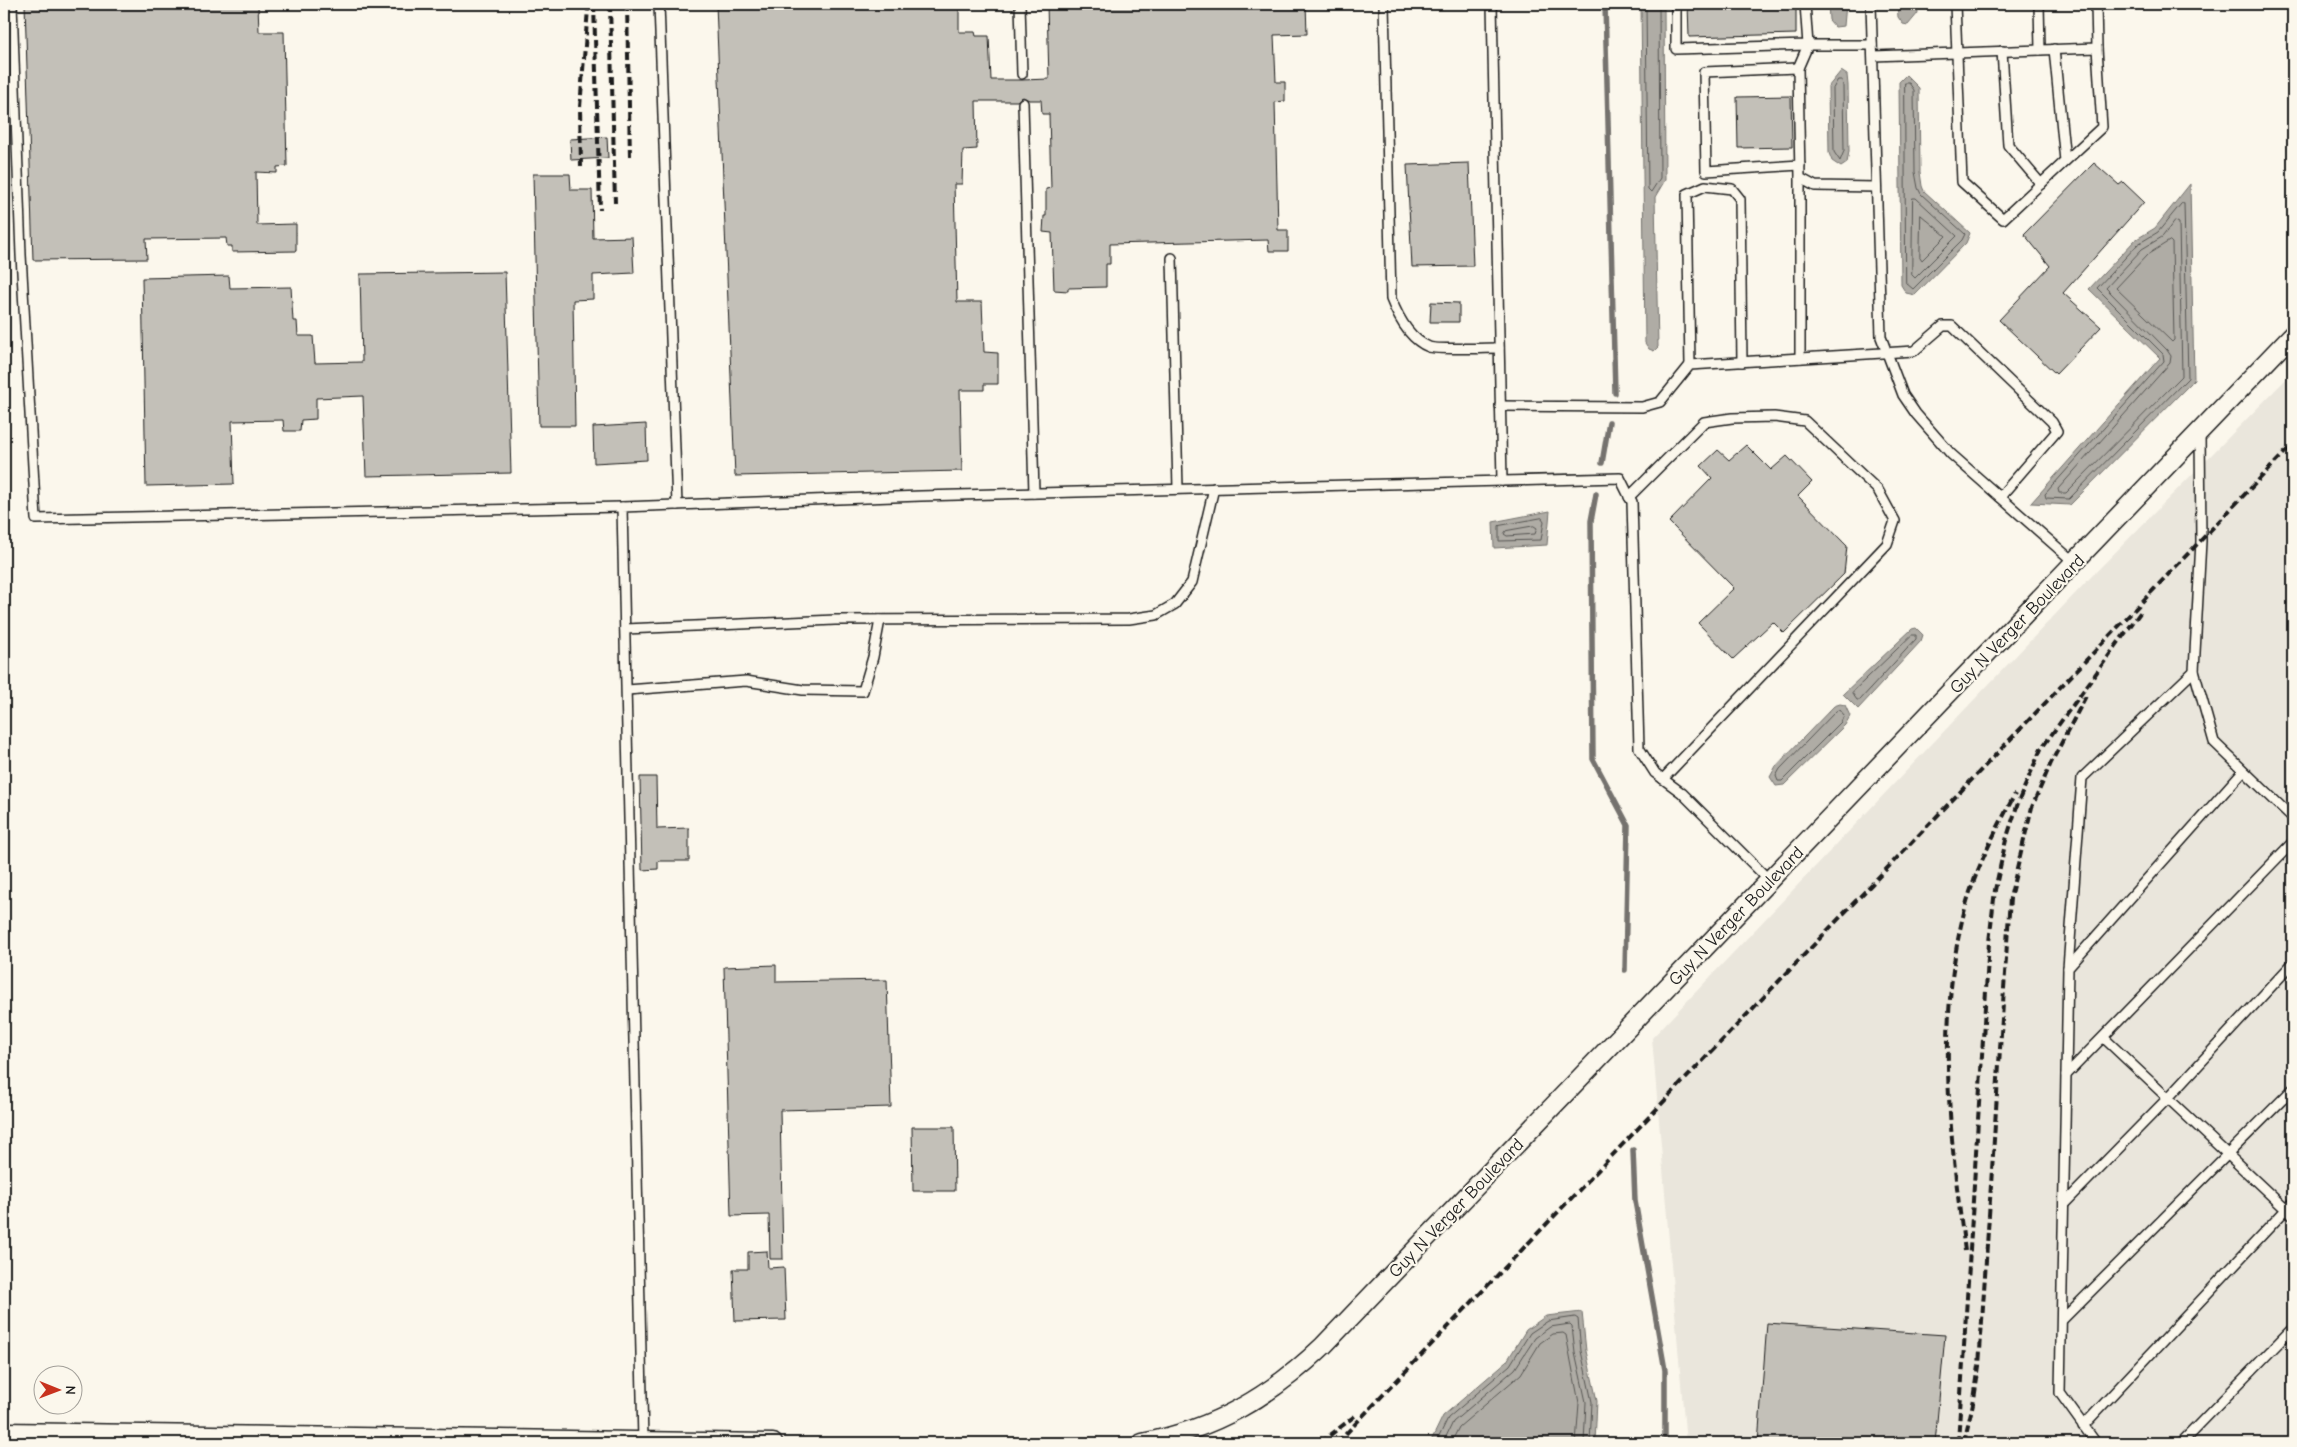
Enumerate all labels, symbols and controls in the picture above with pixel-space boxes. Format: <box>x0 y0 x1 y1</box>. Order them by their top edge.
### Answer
street label: Guy N Verger Boulevard <box>1945 550 2089 698</box>
street label: Guy N Verger Boulevard <box>1664 842 1808 990</box>
street label: Guy N Verger Boulevard <box>1384 1134 1528 1282</box>
north arrow <box>32 1364 82 1414</box>
text: N <box>62 1386 79 1395</box>

